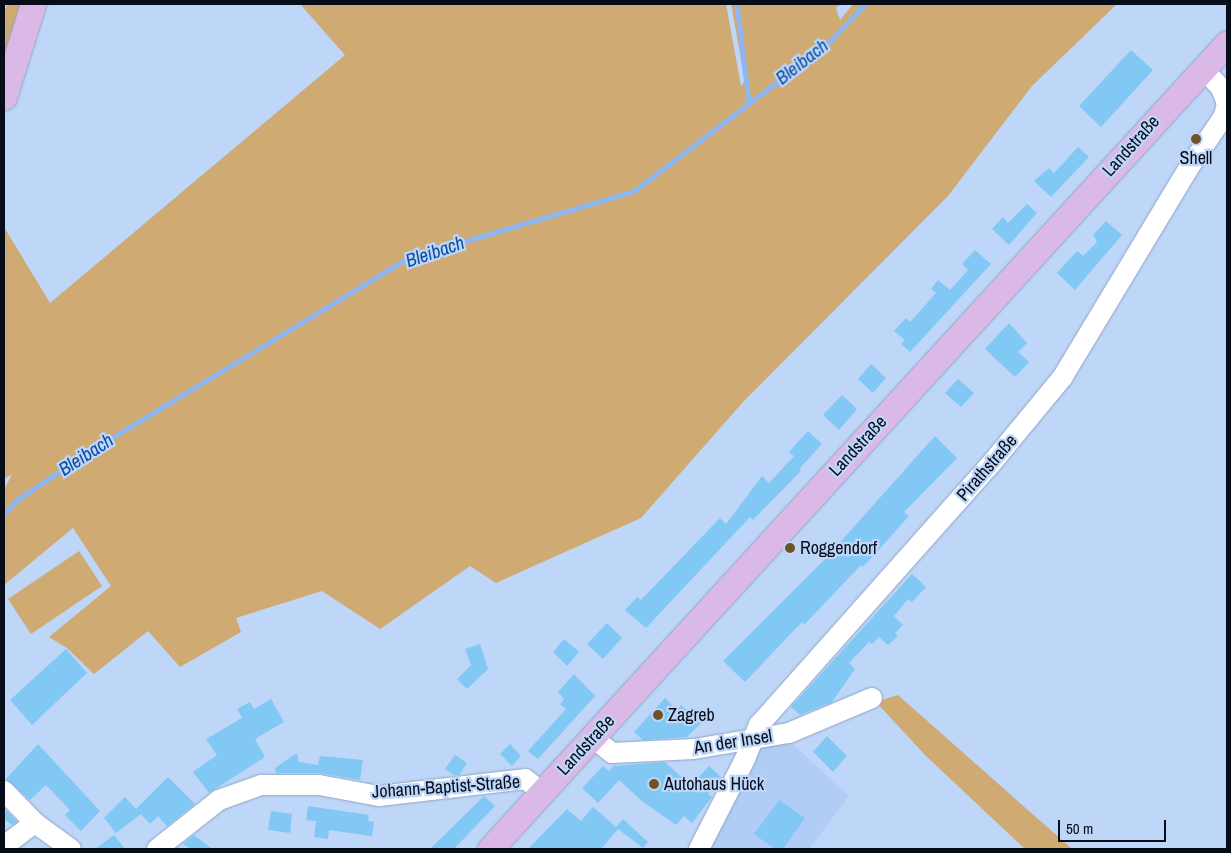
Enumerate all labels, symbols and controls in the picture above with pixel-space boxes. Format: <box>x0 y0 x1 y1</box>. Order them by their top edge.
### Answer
water label: Bleibach <box>771 34 833 90</box>
street label: Landstraße <box>1098 111 1164 181</box>
marker: Shell <box>1190 133 1202 145</box>
place label: Shell <box>1180 147 1212 169</box>
water label: Bleibach <box>403 231 467 273</box>
street label: Landstraße <box>825 411 891 481</box>
water label: Bleibach <box>54 429 118 481</box>
street label: Pirathstraße <box>952 430 1022 506</box>
place label: Roggendorf <box>800 537 877 559</box>
marker: Roggendorf <box>784 542 796 554</box>
place label: Zagreb <box>668 704 715 726</box>
marker: Zagreb <box>652 709 664 721</box>
street label: Landstraße <box>553 710 619 780</box>
street label: An der Insel <box>692 725 774 759</box>
street label: Johann-Baptist-Straße <box>371 771 521 803</box>
place label: Autohaus Hück <box>664 773 764 795</box>
marker: Autohaus Hück <box>648 778 660 790</box>
scale bar <box>1061 810 1168 842</box>
text: 50 m <box>1066 818 1093 839</box>

